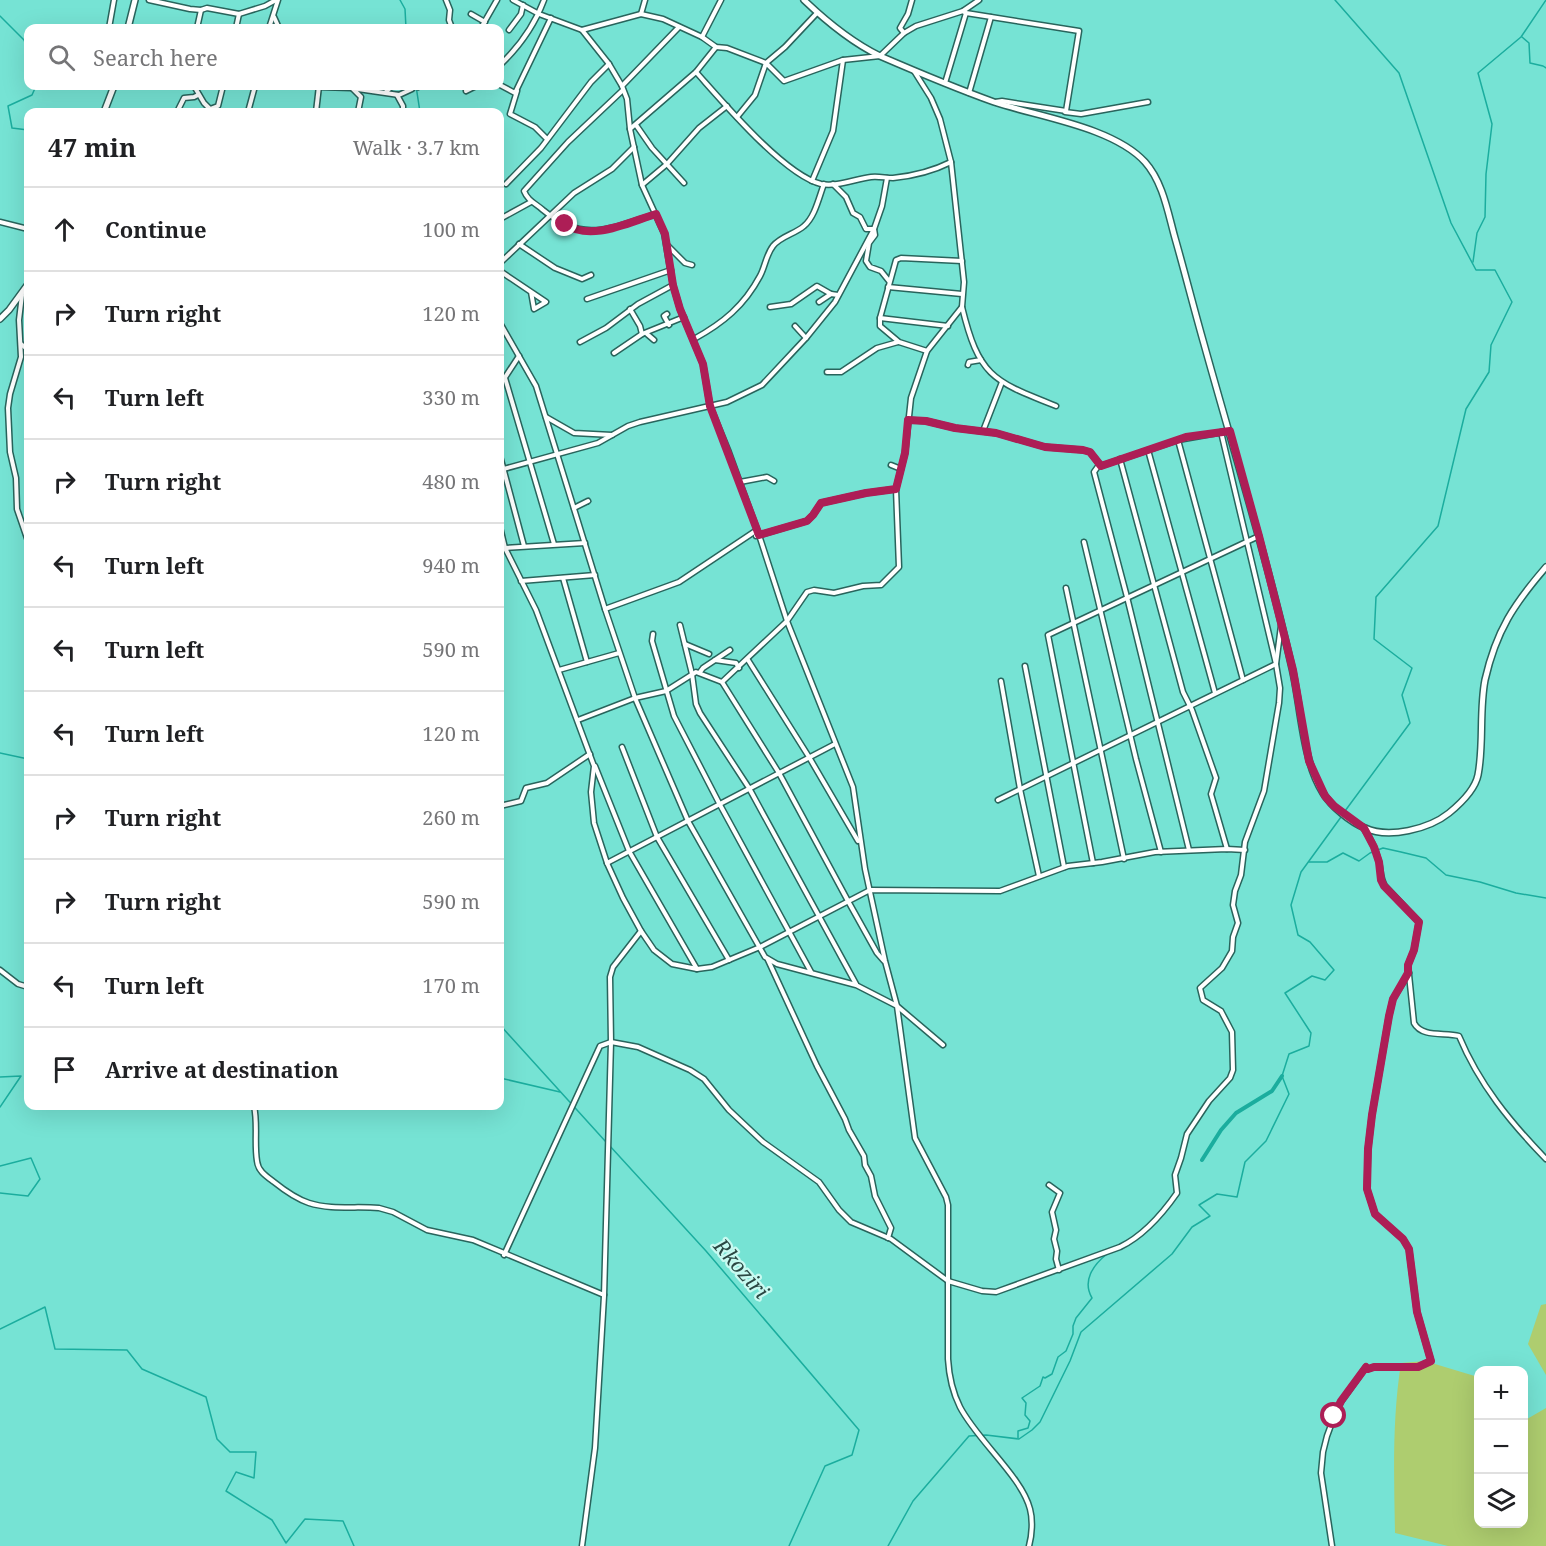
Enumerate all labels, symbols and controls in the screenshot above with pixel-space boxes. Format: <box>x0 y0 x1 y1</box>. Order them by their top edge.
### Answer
search box <box>24 24 504 90</box>
icon: search <box>45 41 78 74</box>
text: Search here <box>93 42 218 72</box>
text: 47 min <box>48 129 136 165</box>
text: Walk · 3.7 km <box>353 134 480 161</box>
route end <box>551 210 577 236</box>
icon: ahead <box>48 213 81 246</box>
text: Continue <box>105 214 207 244</box>
text: 100 m <box>422 216 480 243</box>
icon: right <box>48 297 81 330</box>
text: Turn right <box>105 298 221 328</box>
text: 120 m <box>422 300 480 327</box>
icon: left <box>48 381 81 414</box>
text: Turn left <box>105 382 204 412</box>
text: 330 m <box>422 384 480 411</box>
icon: right <box>48 465 81 498</box>
text: Turn right <box>105 466 221 496</box>
text: 480 m <box>422 468 480 495</box>
icon: left <box>48 549 81 582</box>
text: Turn left <box>105 550 204 580</box>
text: 940 m <box>422 552 480 579</box>
icon: left <box>48 633 81 666</box>
text: Turn left <box>105 634 204 664</box>
text: 590 m <box>422 636 480 663</box>
icon: left <box>48 717 81 750</box>
text: Turn left <box>105 718 204 748</box>
text: 120 m <box>422 720 480 747</box>
icon: right <box>48 801 81 834</box>
text: Turn right <box>105 802 221 832</box>
text: 260 m <box>422 804 480 831</box>
icon: right <box>48 885 81 918</box>
text: Turn right <box>105 886 221 916</box>
text: 590 m <box>422 888 480 915</box>
icon: left <box>48 969 81 1002</box>
text: Turn left <box>105 970 204 1000</box>
text: 170 m <box>422 972 480 999</box>
icon: arrive <box>48 1053 81 1086</box>
text: Arrive at destination <box>105 1054 339 1084</box>
water label: Rkoziri <box>707 1232 776 1305</box>
map controls <box>1474 1366 1528 1528</box>
button: + <box>1474 1366 1528 1420</box>
route start <box>1320 1402 1346 1428</box>
button: − <box>1474 1420 1528 1474</box>
button: layers <box>1474 1474 1528 1528</box>

